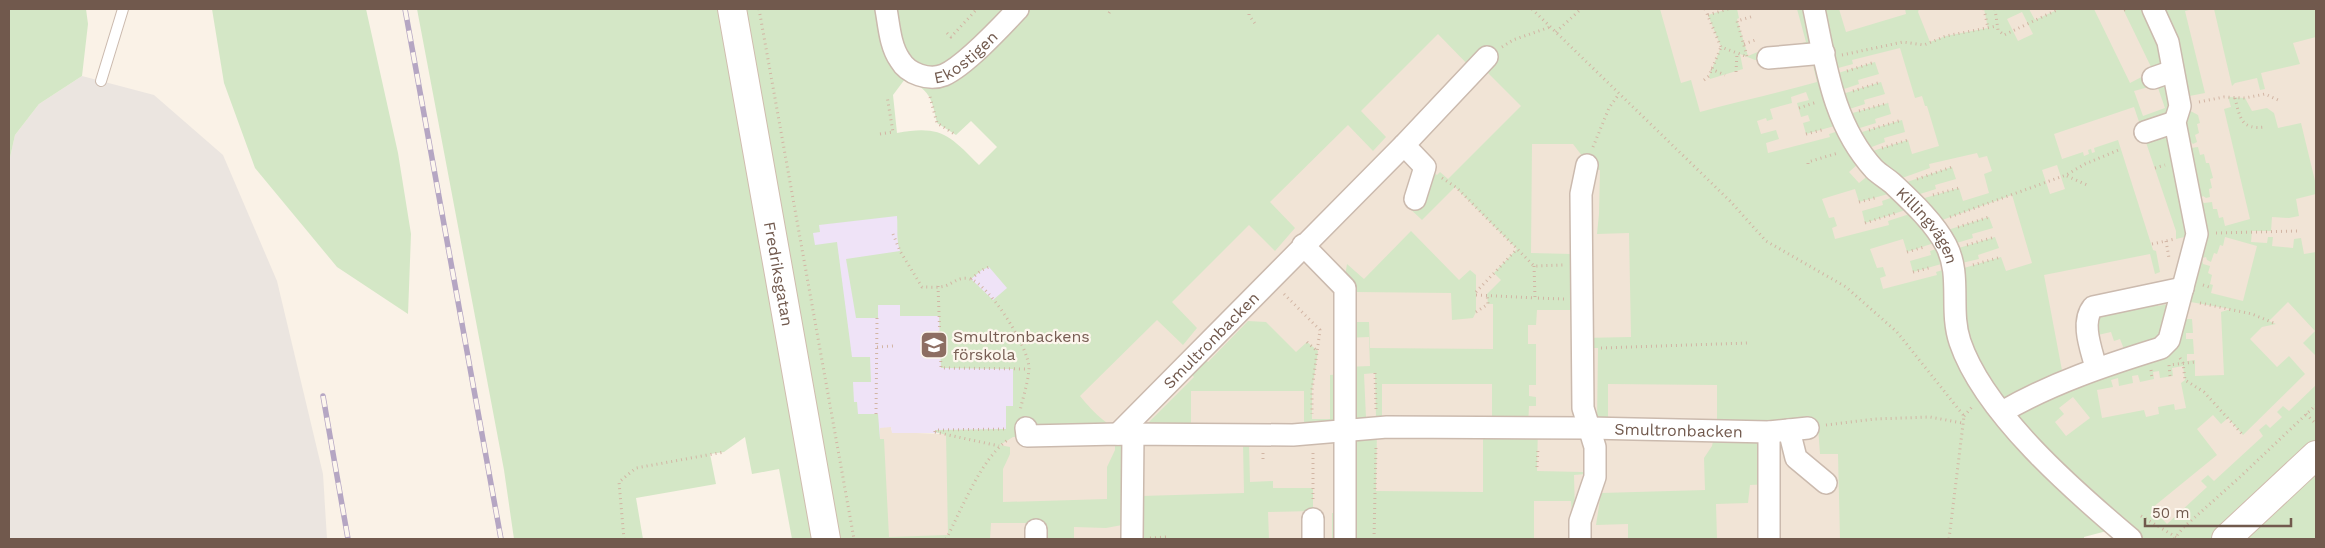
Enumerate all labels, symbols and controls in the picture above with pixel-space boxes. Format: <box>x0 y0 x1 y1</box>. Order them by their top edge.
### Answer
street label: Ekostigen <box>932 27 1002 87</box>
street label: Killingvägen <box>1892 183 1961 266</box>
street label: Fredriksgatan <box>760 220 797 328</box>
street label: Smultronbacken <box>1159 288 1263 393</box>
place label: Smultronbackens förskola <box>953 327 1090 364</box>
school or university icon: Smultronbackens förskola <box>919 330 949 360</box>
street label: Smultronbacken <box>1614 420 1743 441</box>
scale bar <box>2145 496 2291 528</box>
text: 50 m <box>2152 504 2189 522</box>

